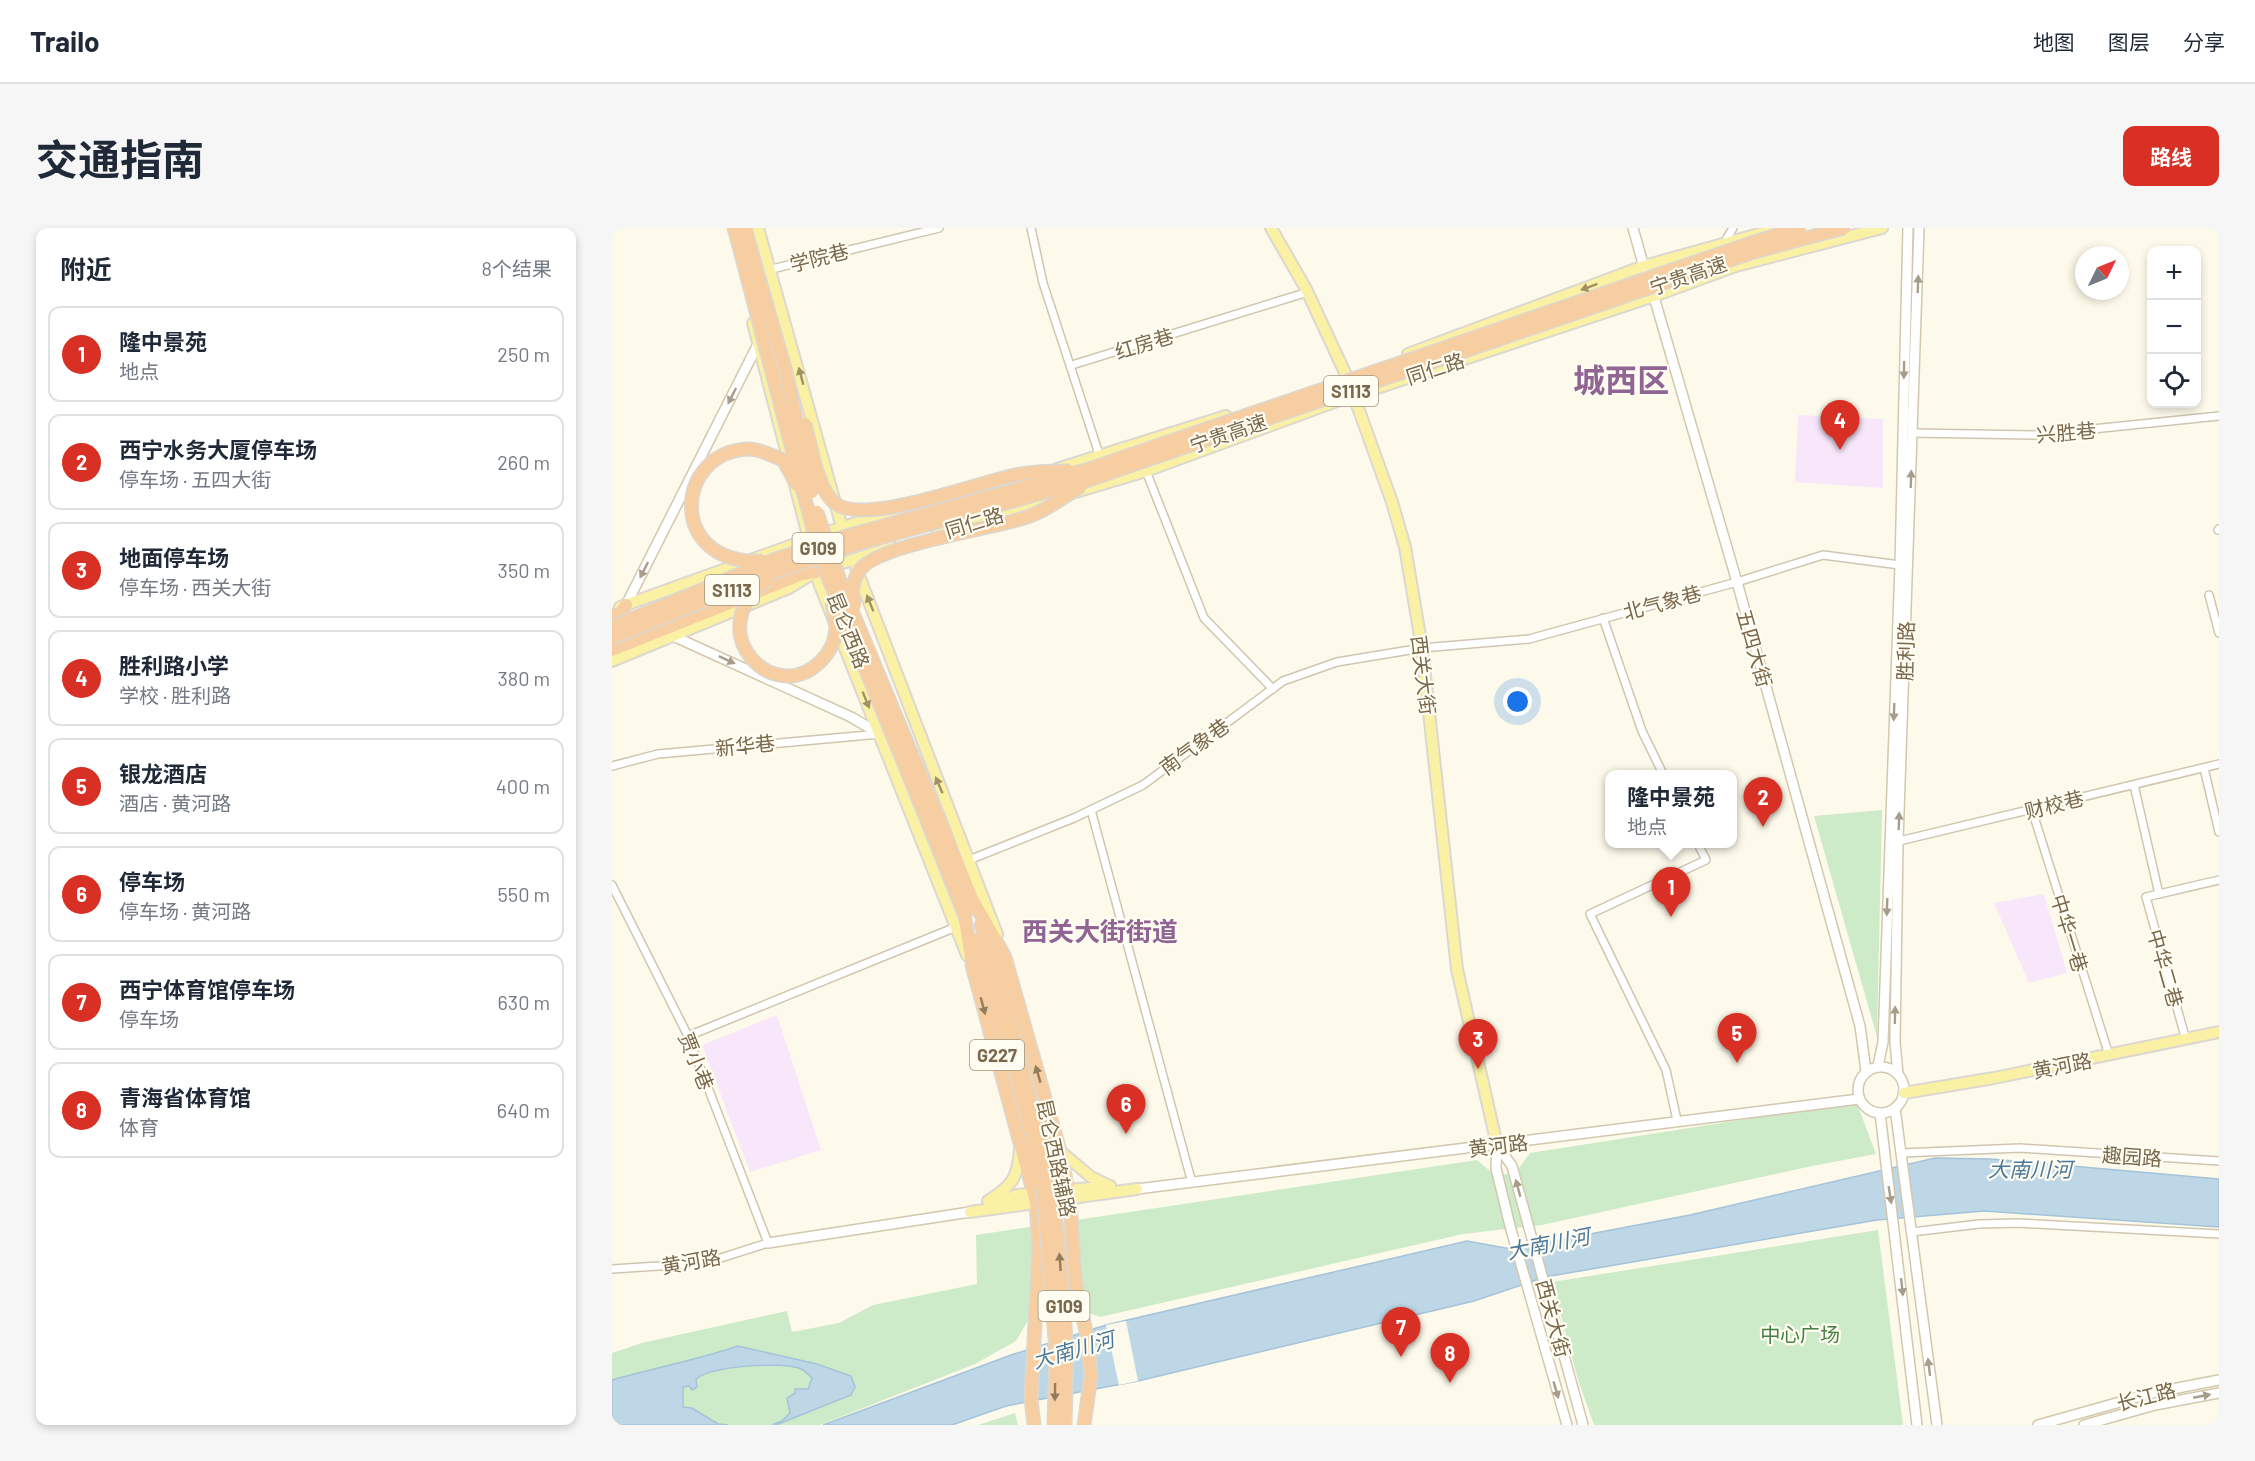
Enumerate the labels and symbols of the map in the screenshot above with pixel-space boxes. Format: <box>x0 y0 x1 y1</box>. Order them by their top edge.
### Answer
street label: 学院巷 <box>787 238 851 276</box>
north arrow <box>2075 246 2129 300</box>
street label: 宁贵高速 <box>1646 251 1730 299</box>
one-way arrow <box>1913 274 1922 293</box>
one-way arrow <box>1580 282 1598 292</box>
street label: 红房巷 <box>1112 323 1176 363</box>
street label: 同仁路 <box>1403 347 1467 389</box>
district label: 城西区 <box>1573 360 1669 398</box>
one-way arrow <box>1899 361 1909 380</box>
one-way arrow <box>795 367 805 385</box>
road number: S1113 <box>1324 376 1378 406</box>
one-way arrow <box>728 388 737 405</box>
pin: 4 <box>1820 400 1860 450</box>
street label: 宁贵高速 <box>1186 409 1270 457</box>
street label: 兴胜巷 <box>2035 417 2097 447</box>
one-way arrow <box>1906 469 1916 488</box>
street label: 同仁路 <box>942 502 1006 542</box>
road number: G109 <box>792 533 844 563</box>
one-way arrow <box>639 562 649 579</box>
road number: S1113 <box>705 575 759 605</box>
street label: 北气象巷 <box>1620 580 1704 624</box>
street label: 昆仑西路 <box>823 588 875 672</box>
one-way arrow <box>865 594 874 612</box>
street label: 五四大街 <box>1732 606 1778 690</box>
street label: 胜利路 <box>1892 621 1918 681</box>
street label: 西关大街 <box>1407 634 1441 716</box>
one-way arrow <box>718 656 735 665</box>
your location <box>1503 687 1532 716</box>
one-way arrow <box>862 691 871 709</box>
one-way arrow <box>1889 703 1898 722</box>
street label: 南气象巷 <box>1155 713 1233 779</box>
street label: 新华巷 <box>714 730 776 760</box>
one-way arrow <box>934 776 943 794</box>
pin: 2 <box>1744 778 1782 827</box>
street label: 财校巷 <box>2022 785 2086 823</box>
one-way arrow <box>1894 811 1904 830</box>
pin: 1 <box>1652 868 1690 917</box>
street label: 中华一巷 <box>2047 891 2093 975</box>
one-way arrow <box>1883 898 1892 917</box>
district label: 西关大街街道 <box>1022 915 1178 946</box>
street label: 中华二巷 <box>2143 926 2189 1010</box>
one-way arrow <box>979 997 988 1015</box>
one-way arrow <box>1891 1006 1900 1025</box>
pin: 5 <box>1718 1014 1756 1063</box>
pin: 3 <box>1458 1020 1498 1069</box>
street label: 贾小巷 <box>675 1029 719 1093</box>
road number: G227 <box>970 1040 1024 1070</box>
street label: 黄河路 <box>2030 1047 2094 1083</box>
one-way arrow <box>1033 1065 1042 1083</box>
pin: 6 <box>1106 1084 1146 1134</box>
street label: 昆仑西路辅路 <box>1033 1097 1081 1219</box>
street label: 黄河路 <box>1467 1129 1529 1161</box>
street label: 趣园路 <box>2101 1142 2163 1170</box>
water label: 大南川河 <box>1988 1156 2076 1181</box>
one-way arrow <box>1513 1179 1522 1197</box>
one-way arrow <box>1886 1186 1895 1205</box>
water label: 大南川河 <box>1504 1222 1596 1263</box>
street label: 黄河路 <box>659 1244 723 1278</box>
one-way arrow <box>1055 1252 1065 1271</box>
street label: 西关大街 <box>1532 1276 1576 1360</box>
one-way arrow <box>1897 1277 1906 1296</box>
road number: G109 <box>1038 1291 1090 1321</box>
pin: 7 <box>1382 1308 1420 1357</box>
park label: 中心广场 <box>1760 1322 1840 1346</box>
water label: 大南川河 <box>1029 1324 1121 1373</box>
pin: 8 <box>1430 1334 1470 1383</box>
one-way arrow <box>1925 1357 1934 1376</box>
street label: 长江路 <box>2114 1377 2178 1415</box>
one-way arrow <box>1552 1381 1561 1399</box>
one-way arrow <box>1050 1383 1060 1402</box>
one-way arrow <box>2192 1391 2211 1400</box>

